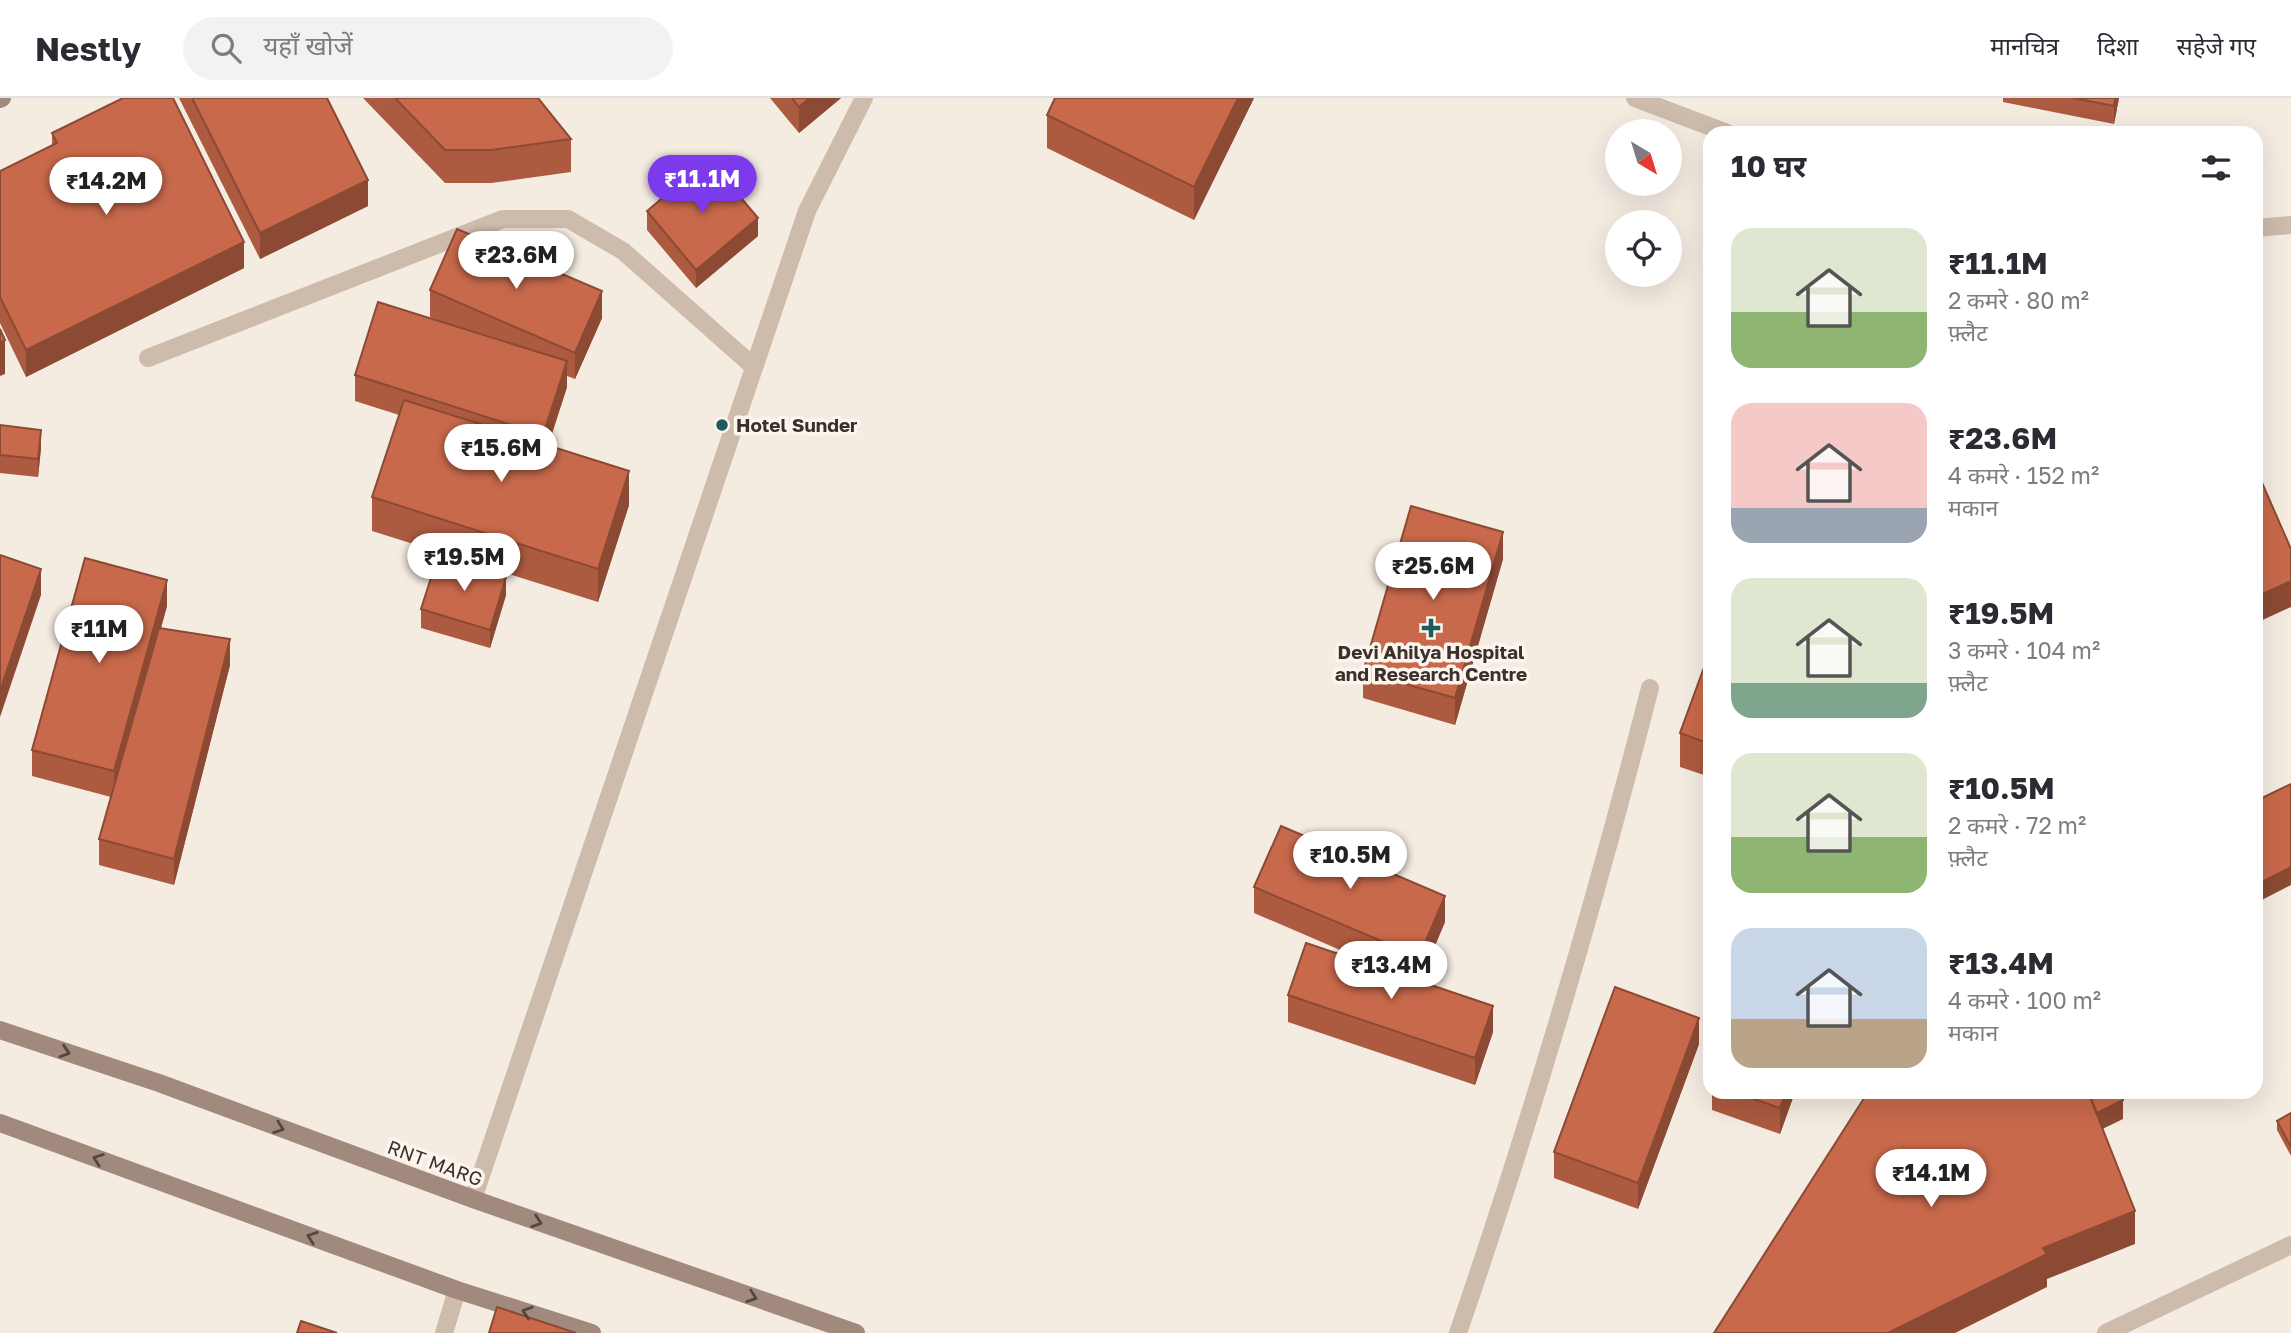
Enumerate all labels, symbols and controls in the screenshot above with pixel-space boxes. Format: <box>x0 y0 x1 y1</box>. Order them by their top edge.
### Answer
search box <box>183 17 673 80</box>
text: Nestly <box>35 29 141 68</box>
icon: search <box>207 29 245 67</box>
text: यहाँ खोजें <box>263 30 353 61</box>
text: मानचित्र <box>1990 31 2059 60</box>
text: दिशा <box>2097 31 2138 60</box>
text: सहेजे गए <box>2176 31 2256 60</box>
north arrow <box>1605 119 1682 196</box>
map controls <box>1605 119 1682 287</box>
text: 10 घर <box>1731 148 1806 184</box>
icon: filters <box>2197 149 2235 187</box>
pin: ₹11.1M <box>645 156 759 215</box>
pin: ₹14.2M <box>49 158 163 217</box>
text: ₹11.1M <box>664 164 740 192</box>
text: ₹14.2M <box>65 166 147 194</box>
button: locate <box>1605 210 1682 287</box>
pin: ₹23.6M <box>459 232 573 291</box>
text: ₹23.6M <box>474 240 558 268</box>
text: ₹11.1M <box>1948 245 2048 281</box>
icon: home <box>1787 256 1871 340</box>
text: 2 कमरे · 80 m² <box>1948 286 2089 314</box>
text: फ़्लैट <box>1948 318 1988 346</box>
place label: Hotel Sunder <box>736 413 858 436</box>
marker: Hotel Sunder <box>714 417 730 433</box>
text: ₹23.6M <box>1948 420 2057 456</box>
pin: ₹15.6M <box>444 424 558 484</box>
icon: home <box>1787 431 1871 515</box>
text: ₹15.6M <box>460 433 542 461</box>
text: 4 कमरे · 152 m² <box>1948 461 2099 489</box>
text: मकान <box>1948 493 1998 521</box>
pin: ₹19.5M <box>407 533 521 593</box>
text: ₹19.5M <box>423 542 505 570</box>
pin: ₹25.6M <box>1376 542 1490 602</box>
text: ₹25.6M <box>1391 551 1475 579</box>
text: ₹19.5M <box>1948 595 2054 631</box>
pin: ₹11M <box>58 606 140 665</box>
icon: home <box>1787 606 1871 690</box>
text: ₹11M <box>70 614 128 642</box>
marker: Devi Ahilya Hospital and Research Centre <box>1421 618 1441 638</box>
text: 3 कमरे · 104 m² <box>1948 636 2100 664</box>
place label: Devi Ahilya Hospital and Research Centre <box>1335 640 1527 685</box>
text: फ़्लैट <box>1948 668 1988 696</box>
text: ₹10.5M <box>1948 770 2055 806</box>
icon: home <box>1787 781 1871 865</box>
text: 2 कमरे · 72 m² <box>1948 811 2086 839</box>
pin: ₹10.5M <box>1293 832 1407 891</box>
text: ₹10.5M <box>1309 840 1391 868</box>
text: फ़्लैट <box>1948 843 1988 871</box>
pin: ₹13.4M <box>1334 942 1448 1001</box>
text: ₹13.4M <box>1948 945 2054 981</box>
text: ₹13.4M <box>1350 950 1432 978</box>
icon: home <box>1787 956 1871 1040</box>
text: 4 कमरे · 100 m² <box>1948 986 2101 1014</box>
text: मकान <box>1948 1018 1998 1046</box>
one-way arrow <box>58 1044 70 1058</box>
one-way arrow <box>273 1120 285 1134</box>
street label: RNT MARG <box>385 1135 486 1190</box>
pin: ₹14.1M <box>1874 1150 1988 1209</box>
one-way arrow <box>93 1153 105 1167</box>
text: ₹14.1M <box>1891 1158 1971 1186</box>
one-way arrow <box>531 1214 543 1228</box>
one-way arrow <box>307 1231 319 1245</box>
one-way arrow <box>745 1289 758 1303</box>
one-way arrow <box>521 1306 533 1321</box>

